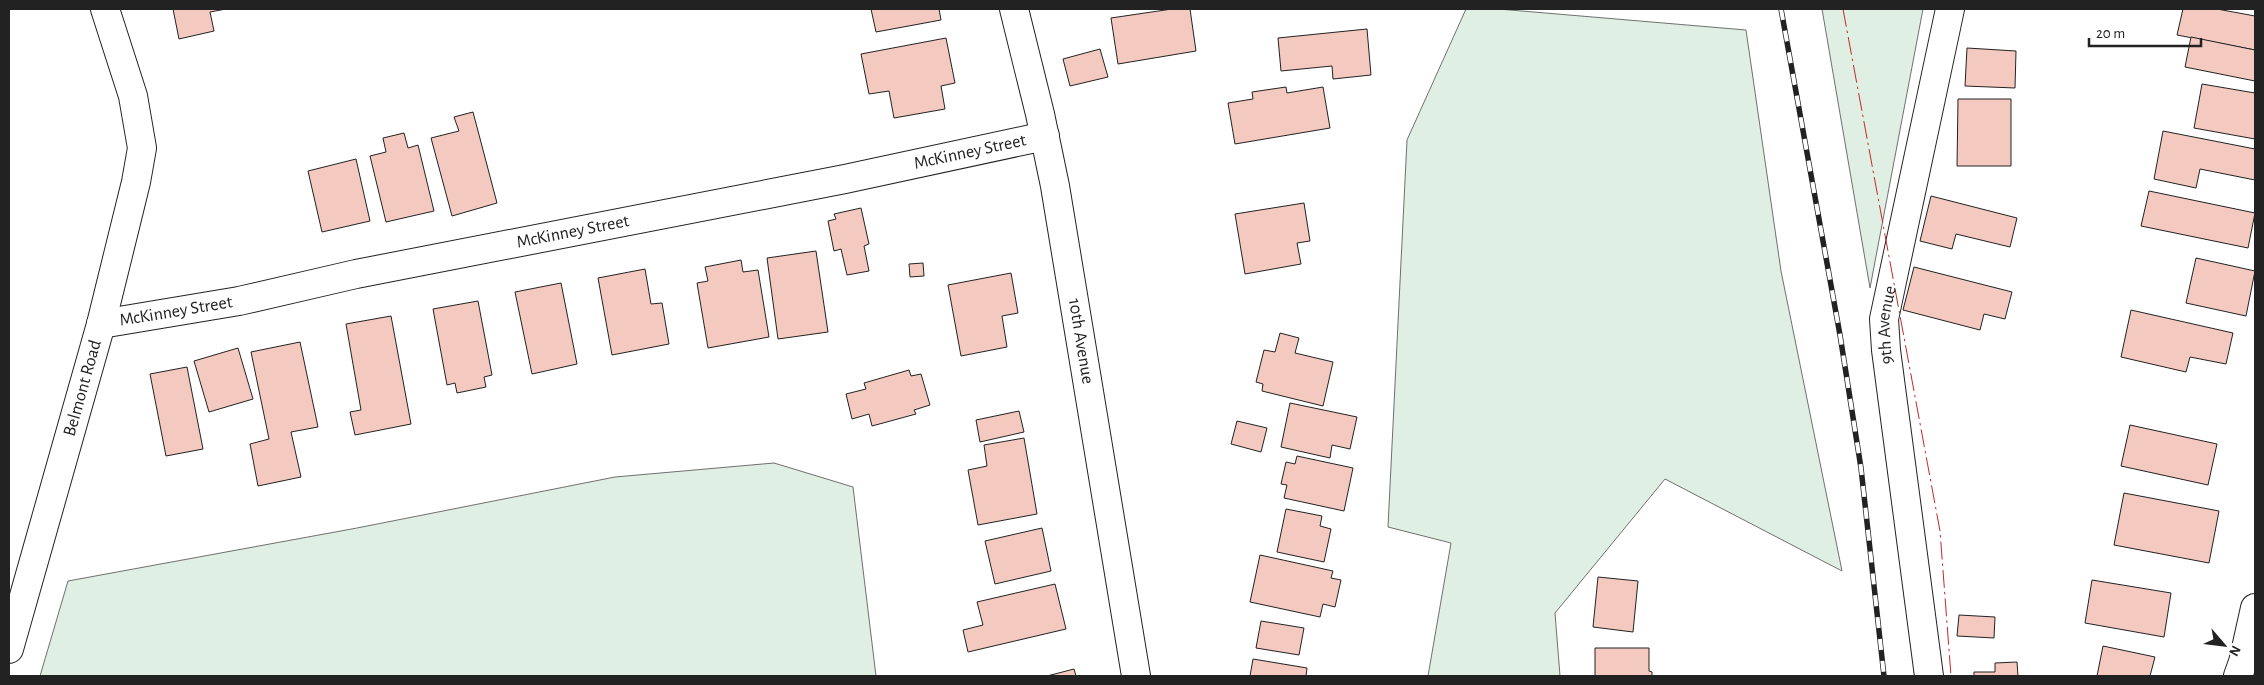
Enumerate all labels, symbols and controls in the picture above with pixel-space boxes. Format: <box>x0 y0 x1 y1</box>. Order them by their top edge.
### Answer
scale bar <box>2089 15 2202 47</box>
text: 20 m <box>2096 26 2125 41</box>
street label: McKinney Street <box>912 131 1028 173</box>
street label: McKinney Street <box>515 212 631 252</box>
street label: 9th Avenue <box>1875 284 1900 365</box>
street label: McKinney Street <box>118 293 234 330</box>
street label: 10th Avenue <box>1065 297 1097 385</box>
street label: Belmont Road <box>61 338 105 438</box>
north arrow <box>2199 620 2249 670</box>
text: N <box>2226 643 2243 658</box>

